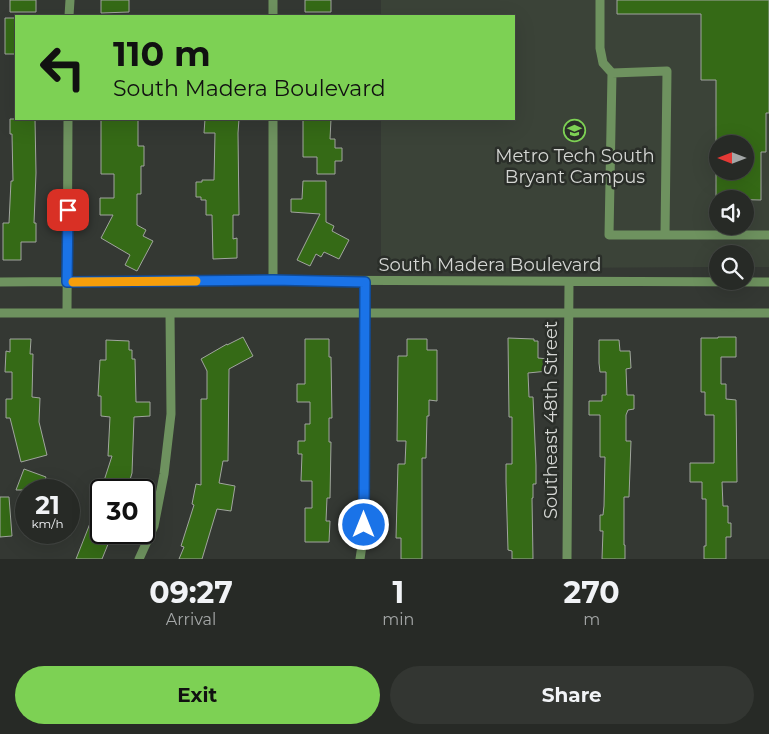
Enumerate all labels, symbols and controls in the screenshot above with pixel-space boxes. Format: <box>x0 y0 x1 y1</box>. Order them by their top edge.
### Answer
text: 110 m <box>113 32 211 75</box>
icon: left <box>30 35 95 100</box>
text: South Madera Boulevard <box>113 75 386 102</box>
school or university icon: Metro Tech South Bryant Campus <box>563 119 587 143</box>
north arrow <box>709 135 754 180</box>
map controls <box>709 135 754 290</box>
place label: Metro Tech South Bryant Campus <box>495 145 655 188</box>
pin <box>47 189 89 231</box>
button: sound <box>709 190 754 235</box>
icon: arrive <box>54 196 82 224</box>
button: search <box>709 245 754 290</box>
street label: South Madera Boulevard <box>378 254 602 276</box>
street label: Southeast 48th Street <box>540 321 562 519</box>
speed limit sign: 30 <box>90 479 155 544</box>
text: 21 <box>35 490 60 520</box>
position arrow <box>337 498 389 550</box>
text: km/h <box>31 516 64 531</box>
text: 09:27 <box>149 574 233 611</box>
text: 1 <box>392 574 404 611</box>
text: 270 <box>564 574 620 611</box>
text: Arrival <box>166 610 216 629</box>
text: min <box>382 610 414 629</box>
text: m <box>583 610 600 629</box>
button: Exit <box>15 666 380 724</box>
button: Share <box>390 666 754 724</box>

